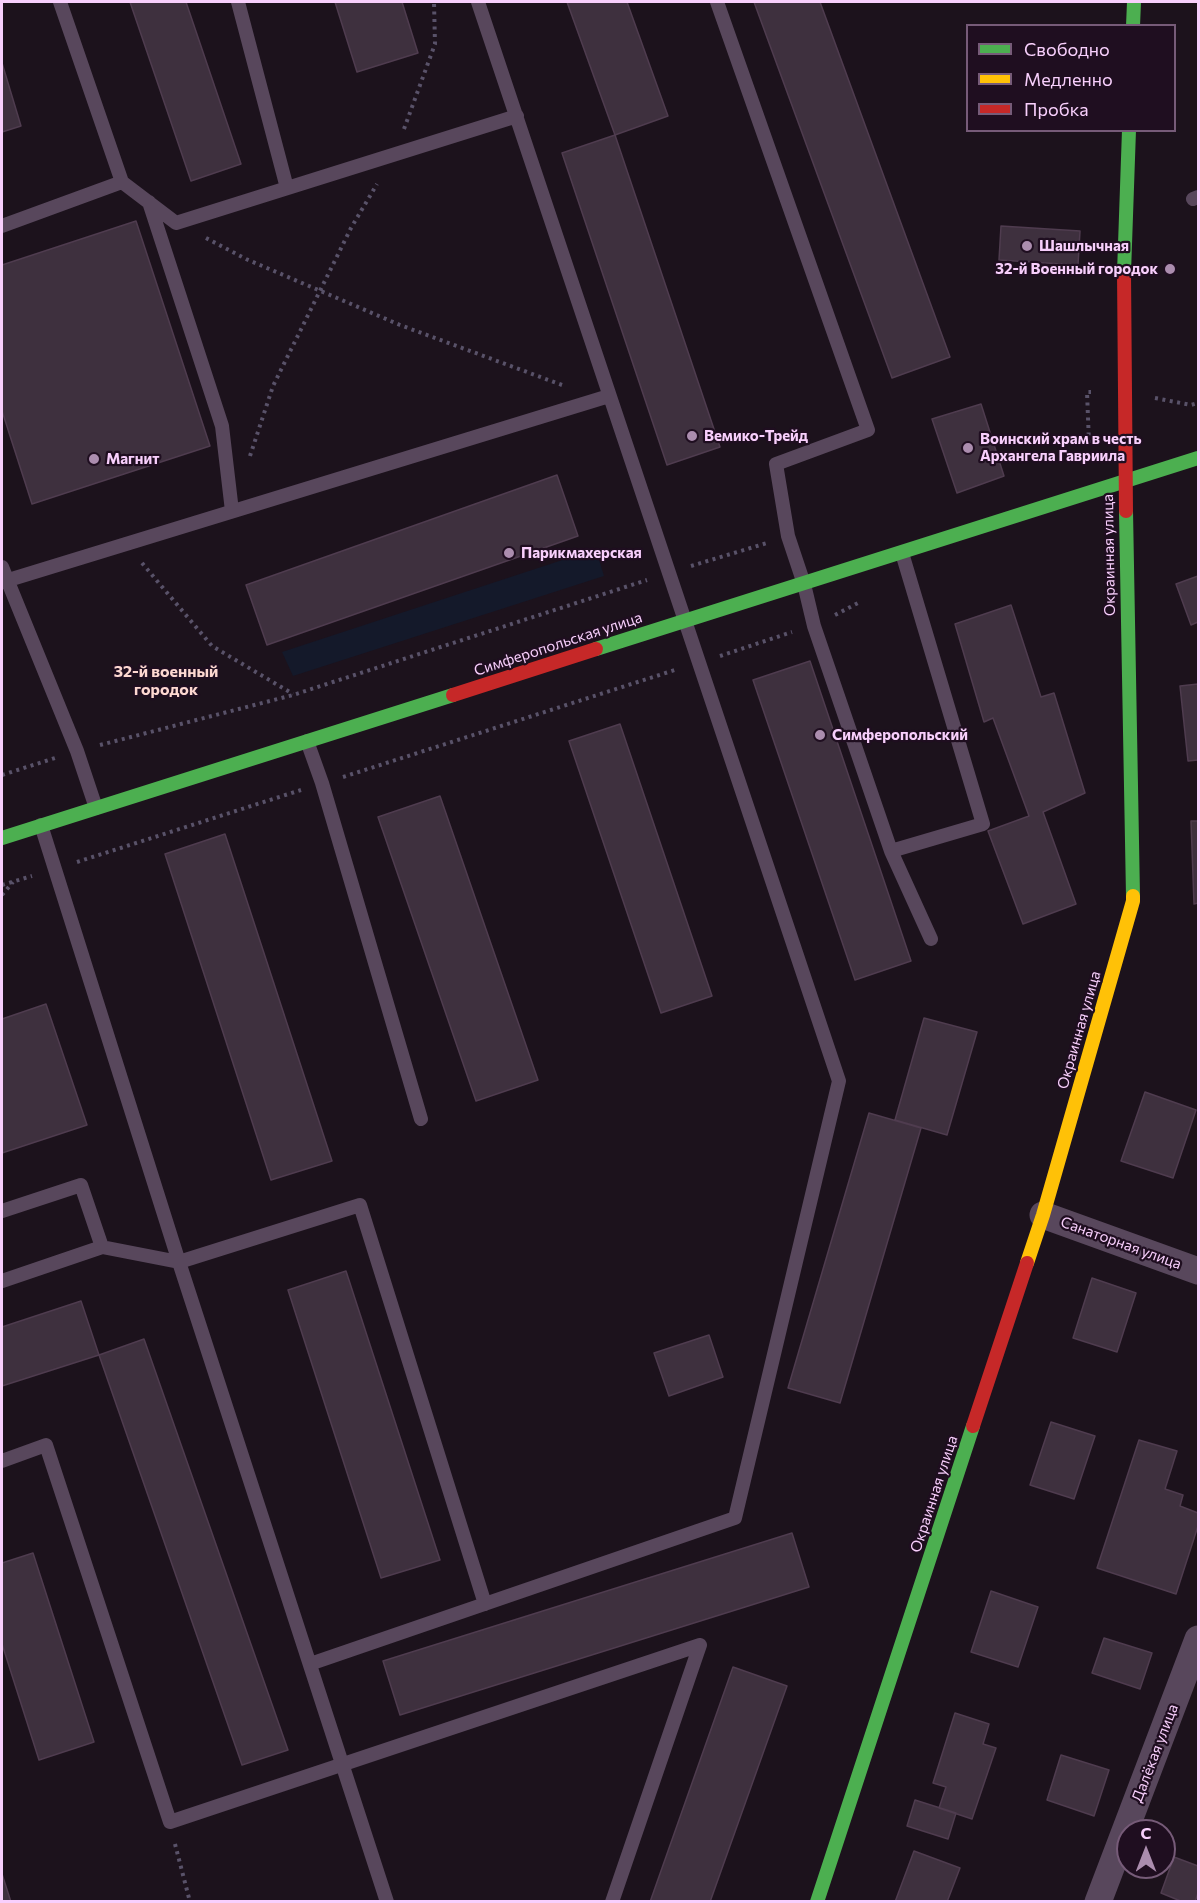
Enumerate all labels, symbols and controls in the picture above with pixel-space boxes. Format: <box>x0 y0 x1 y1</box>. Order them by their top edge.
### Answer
legend <box>966 24 1176 132</box>
text: Свободно <box>1024 38 1110 60</box>
text: Медленно <box>1024 68 1113 90</box>
text: Пробка <box>1024 98 1089 120</box>
place label: Шашлычная <box>1039 237 1129 255</box>
marker: Шашлычная <box>1020 239 1034 253</box>
place label: 32-й Военный городок <box>995 260 1158 278</box>
marker: 32-й Военный городок <box>1163 262 1177 276</box>
place label: Вемико-Трейд <box>704 427 808 445</box>
marker: Вемико-Трейд <box>685 429 699 443</box>
place label: Воинский храм в честь Архангела Гавриила <box>980 430 1141 465</box>
marker: Воинский храм в честь Архангела Гавриила <box>961 441 975 455</box>
place label: Магнит <box>106 450 159 468</box>
marker: Магнит <box>87 452 101 466</box>
street label: Окраинная улица <box>1099 494 1119 616</box>
place label: Парикмахерская <box>521 544 642 562</box>
marker: Парикмахерская <box>502 546 516 560</box>
street label: Симферопольская улица <box>472 608 644 680</box>
district label: 32-й военный городок <box>114 662 218 700</box>
place label: Симферопольский <box>832 726 968 744</box>
marker: Симферопольский <box>813 728 827 742</box>
street label: Окраинная улица <box>1054 969 1104 1091</box>
street label: Санаторная улица <box>1058 1213 1184 1273</box>
street label: Окраинная улица <box>907 1433 961 1555</box>
street label: Далёкая улица <box>1128 1701 1182 1805</box>
north arrow <box>1116 1819 1176 1879</box>
text: С <box>1141 1823 1151 1842</box>

